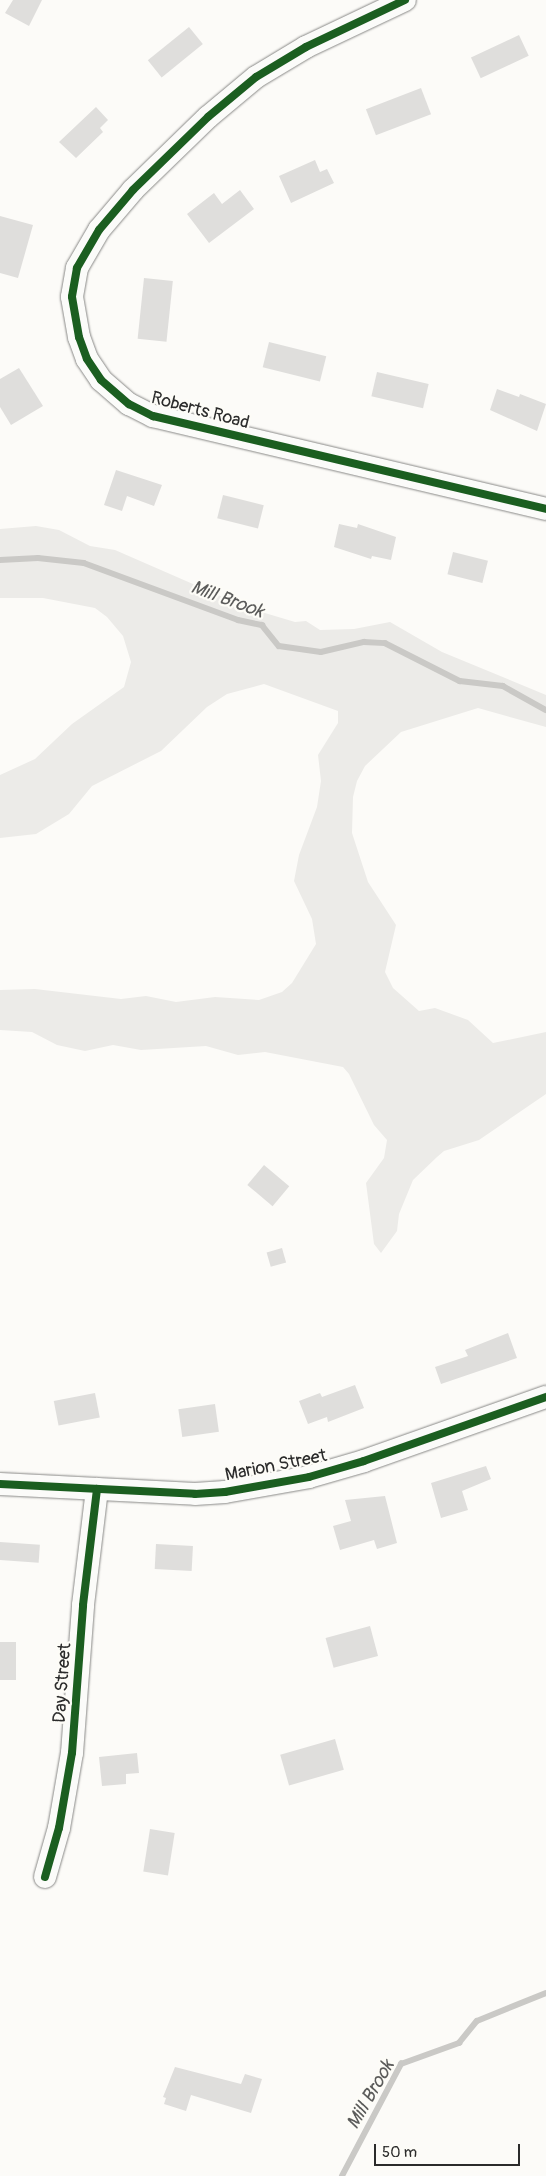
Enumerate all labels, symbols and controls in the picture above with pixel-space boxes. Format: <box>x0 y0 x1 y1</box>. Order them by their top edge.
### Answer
street label: Roberts Road <box>149 388 251 434</box>
water label: Mill Brook <box>188 576 266 624</box>
street label: Marion Street <box>223 1446 329 1486</box>
street label: Day Street <box>49 1642 77 1724</box>
water label: Mill Brook <box>342 2057 400 2133</box>
scale bar <box>376 2134 522 2166</box>
text: 50 m <box>382 2143 417 2162</box>

